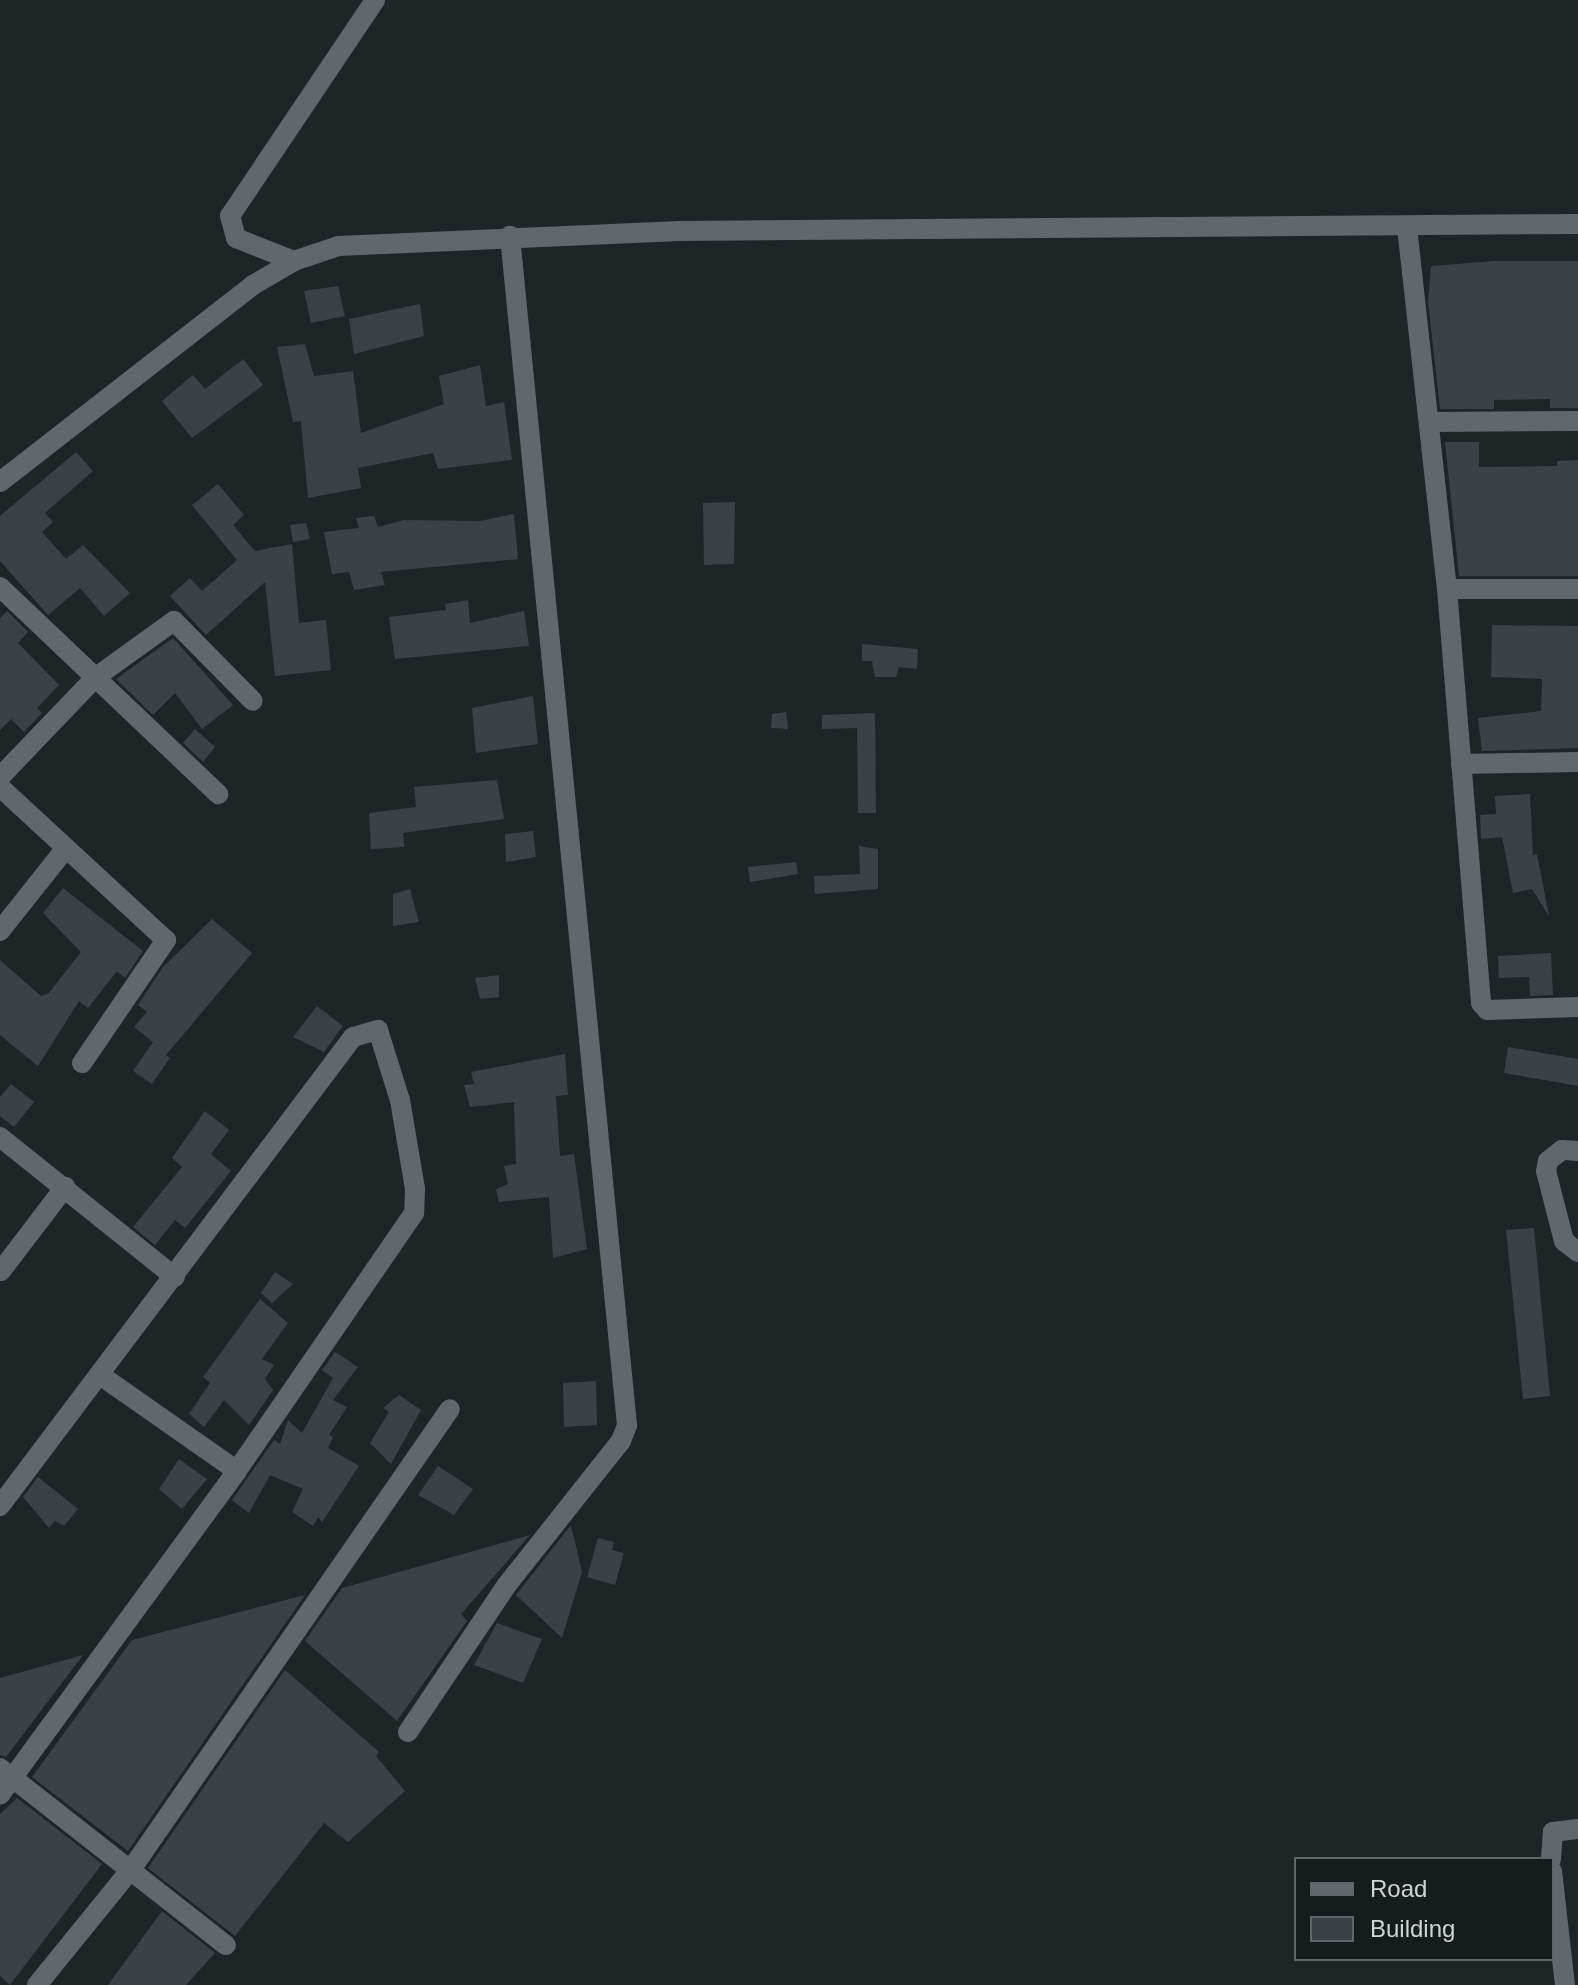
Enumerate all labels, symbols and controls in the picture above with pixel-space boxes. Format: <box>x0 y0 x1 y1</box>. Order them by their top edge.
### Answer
legend <box>1294 1857 1554 1961</box>
text: Road <box>1370 1875 1427 1902</box>
text: Building <box>1370 1915 1455 1942</box>

